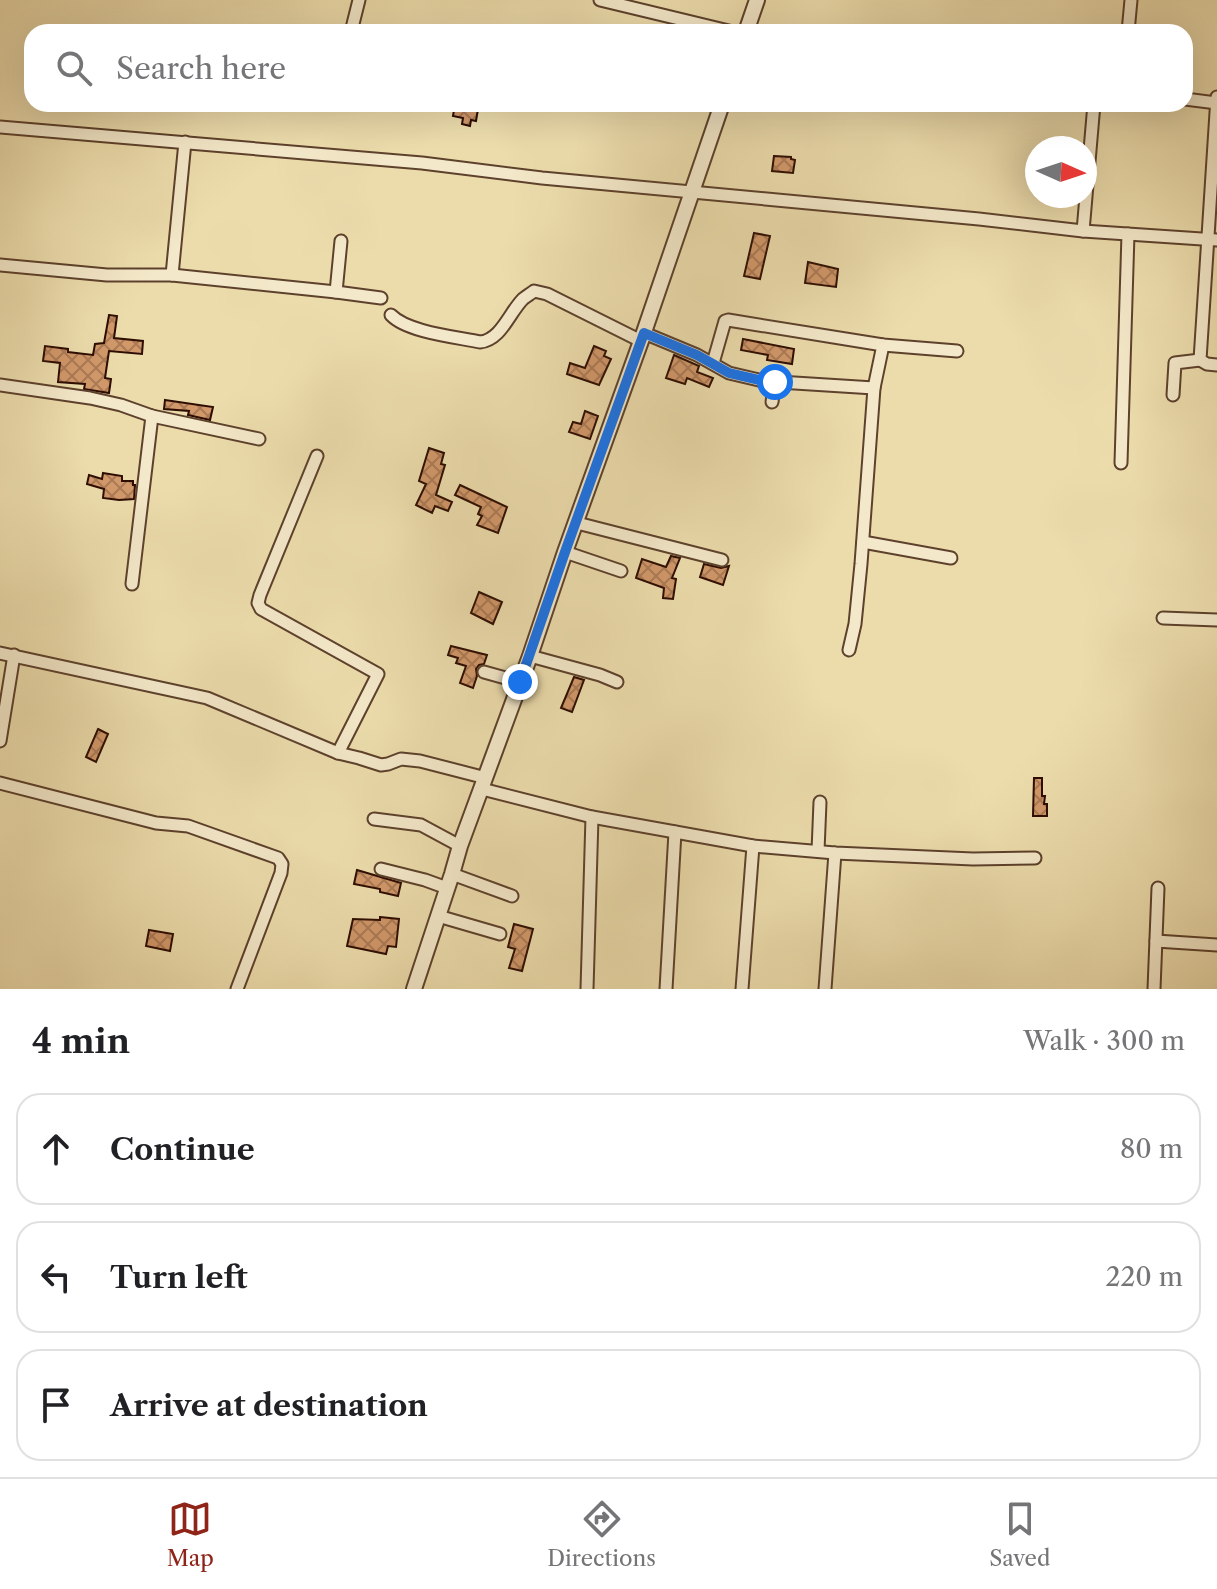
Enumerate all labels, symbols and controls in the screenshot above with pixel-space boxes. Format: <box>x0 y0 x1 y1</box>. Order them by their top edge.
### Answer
search box <box>24 24 1193 112</box>
icon: search <box>52 46 96 90</box>
text: Search here <box>116 50 286 87</box>
north arrow <box>1025 136 1097 208</box>
route start <box>757 364 793 400</box>
route end <box>502 664 538 700</box>
text: 4 min <box>32 1020 130 1062</box>
text: Walk · 300 m <box>1023 1025 1185 1057</box>
icon: ahead <box>34 1127 78 1171</box>
text: Continue <box>110 1131 255 1168</box>
text: 80 m <box>1120 1133 1183 1165</box>
icon: left <box>34 1255 78 1299</box>
text: Turn left <box>110 1259 247 1296</box>
text: 220 m <box>1105 1261 1183 1293</box>
icon: arrive <box>34 1383 78 1427</box>
text: Arrive at destination <box>110 1387 428 1424</box>
tab: Map <box>167 1497 214 1572</box>
tab: Directions <box>547 1497 656 1572</box>
tab: Saved <box>989 1497 1050 1572</box>

